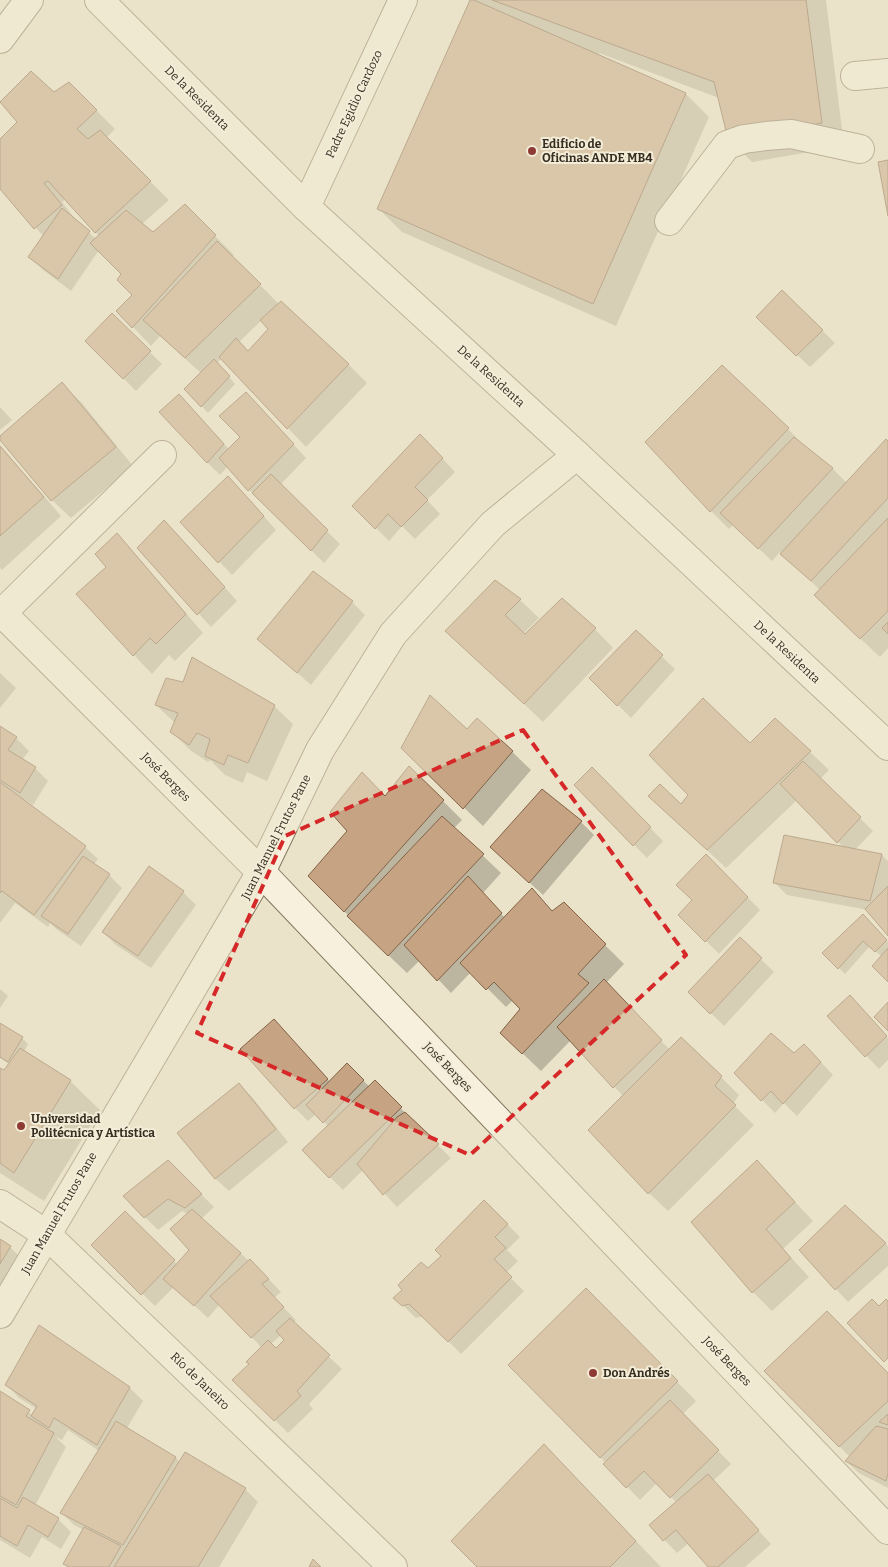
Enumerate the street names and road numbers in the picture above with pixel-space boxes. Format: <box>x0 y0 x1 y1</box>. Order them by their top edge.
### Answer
street label: Padre Egidio Cardozo <box>323 48 385 160</box>
street label: De la Residenta <box>162 63 232 133</box>
street label: De la Residenta <box>455 342 528 410</box>
street label: De la Residenta <box>751 618 823 687</box>
street label: José Berges <box>138 749 194 805</box>
street label: Juan Manuel Frutos Pane <box>238 772 314 903</box>
street label: José Berges <box>420 1039 475 1095</box>
street label: Juan Manuel Frutos Pane <box>18 1150 100 1277</box>
street label: José Berges <box>699 1333 754 1389</box>
street label: Río de Janeiro <box>168 1349 232 1413</box>

